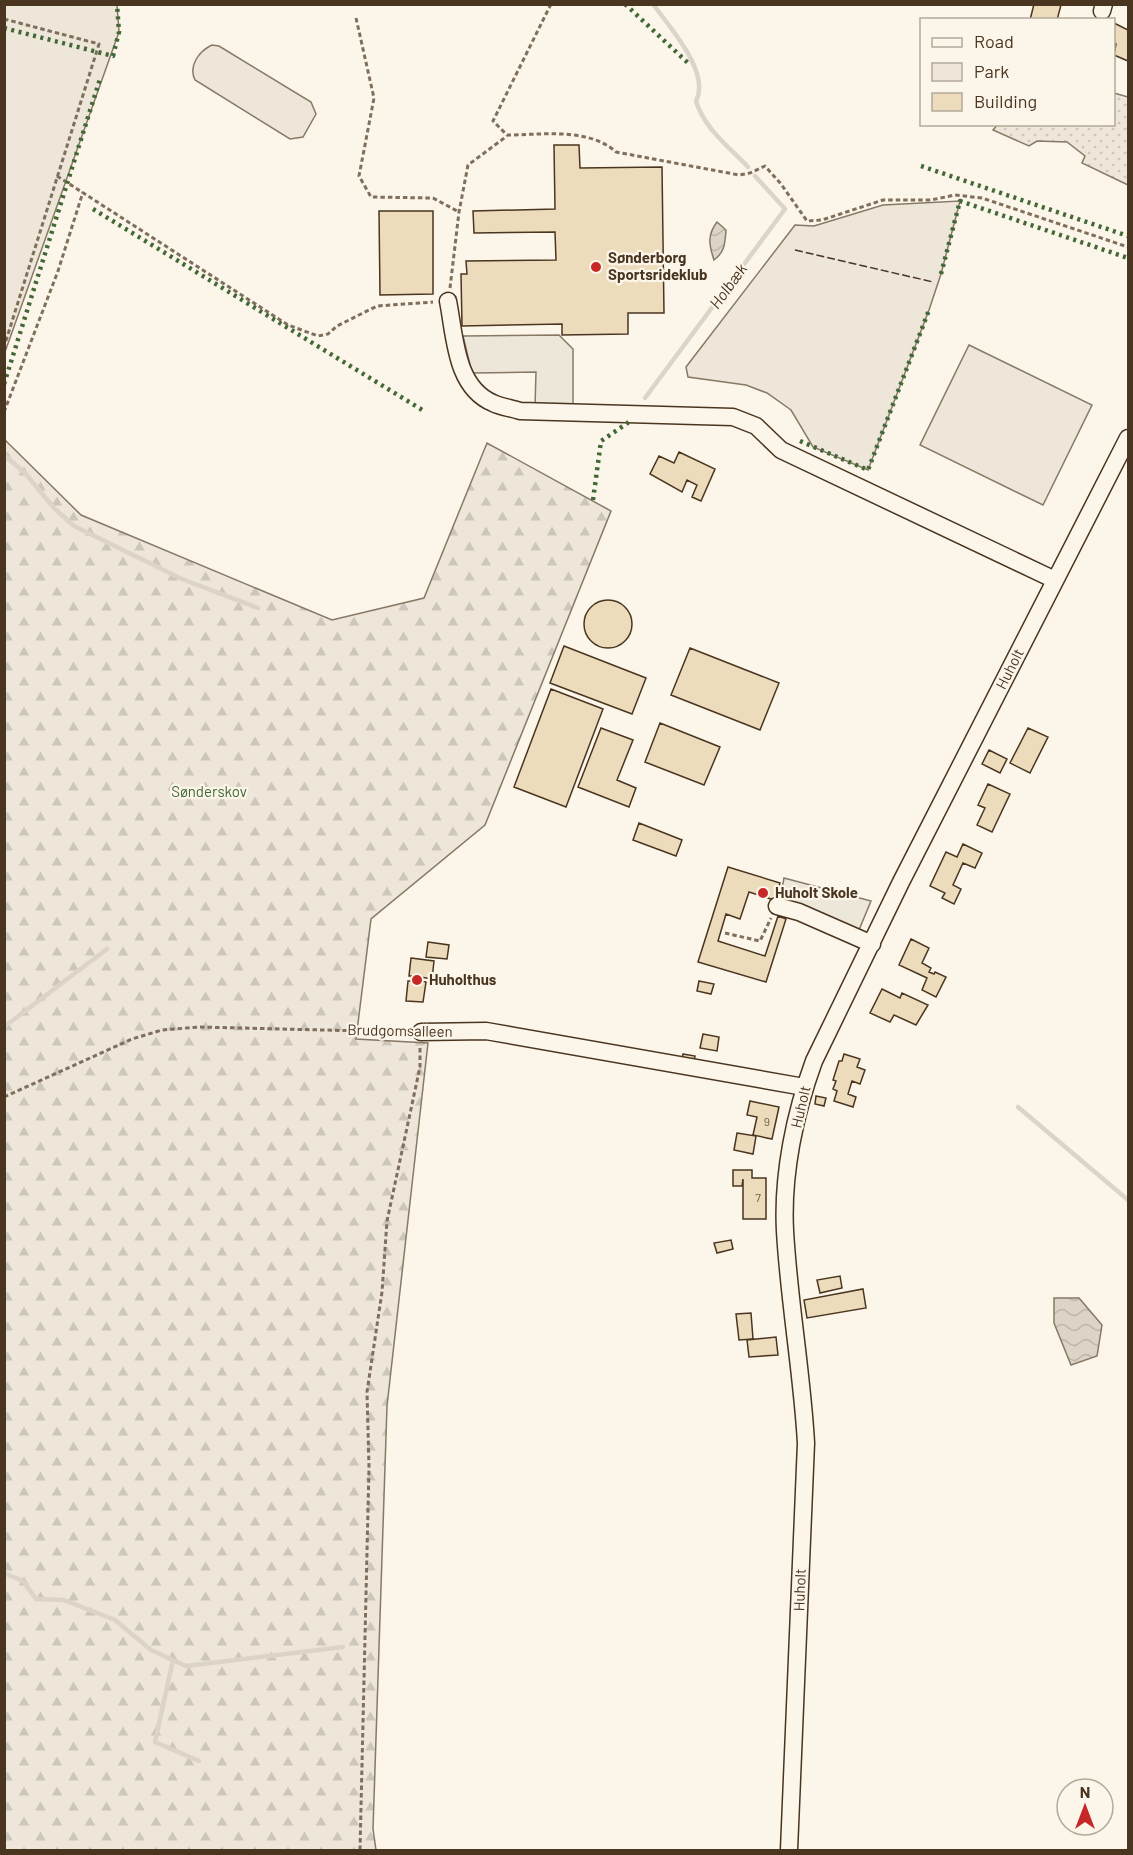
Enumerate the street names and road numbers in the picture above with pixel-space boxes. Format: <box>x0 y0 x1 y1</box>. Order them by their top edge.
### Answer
street label: Huholt <box>991 645 1027 692</box>
street label: Brudgomsalleen <box>347 1020 453 1040</box>
street label: Huholt <box>786 1084 814 1130</box>
street label: Huholt <box>789 1568 809 1612</box>

